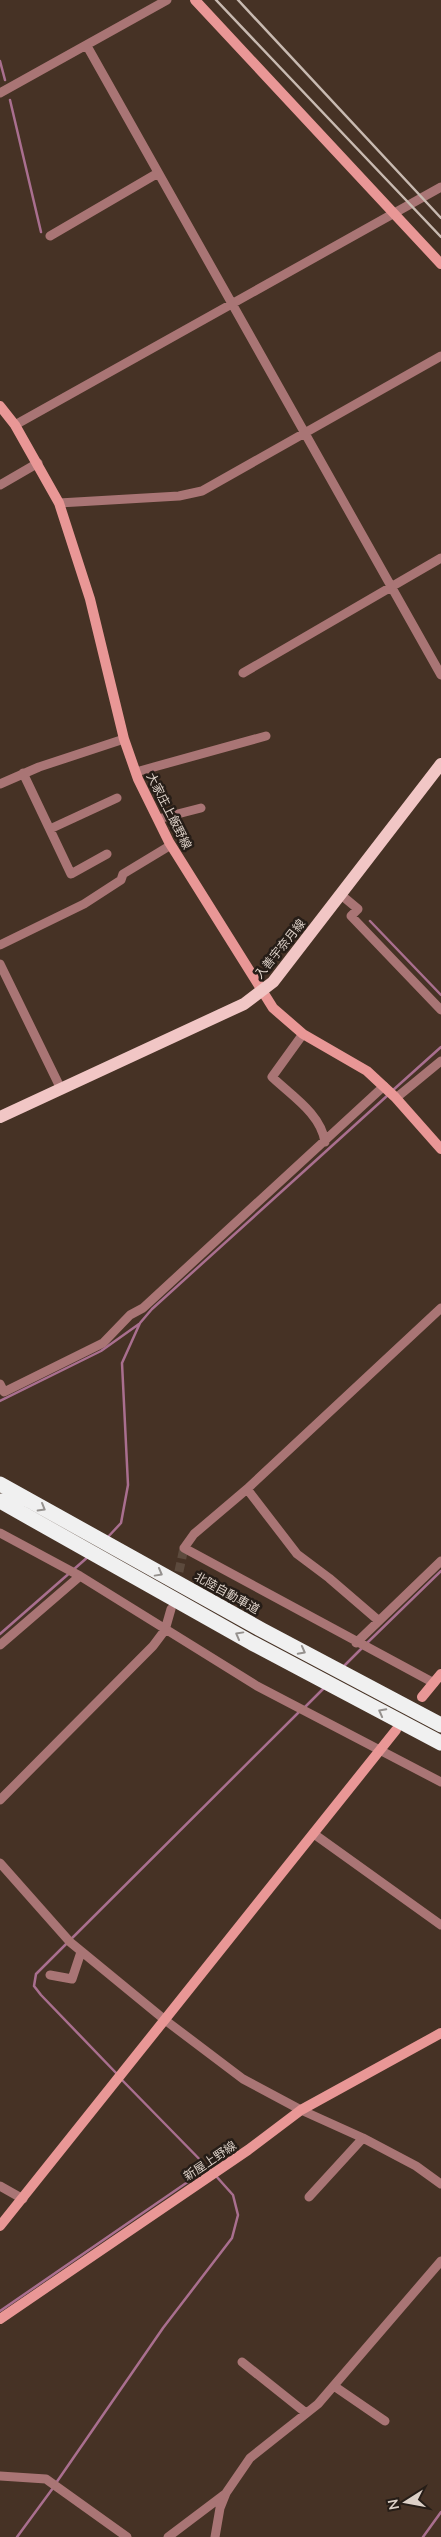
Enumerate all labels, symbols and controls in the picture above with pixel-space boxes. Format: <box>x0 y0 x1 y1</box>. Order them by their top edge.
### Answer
street label: 大家庄上飯野線 <box>144 770 195 852</box>
street label: 入善宇奈月線 <box>251 916 308 981</box>
one-way arrow <box>37 1502 46 1512</box>
one-way arrow <box>154 1567 163 1577</box>
street label: 北陸自動車道 <box>192 1569 262 1617</box>
one-way arrow <box>235 1631 244 1641</box>
one-way arrow <box>296 1645 305 1655</box>
one-way arrow <box>379 1708 388 1718</box>
street label: 新屋上野線 <box>181 2138 239 2184</box>
north arrow <box>381 2477 431 2527</box>
text: N <box>383 2498 403 2511</box>

